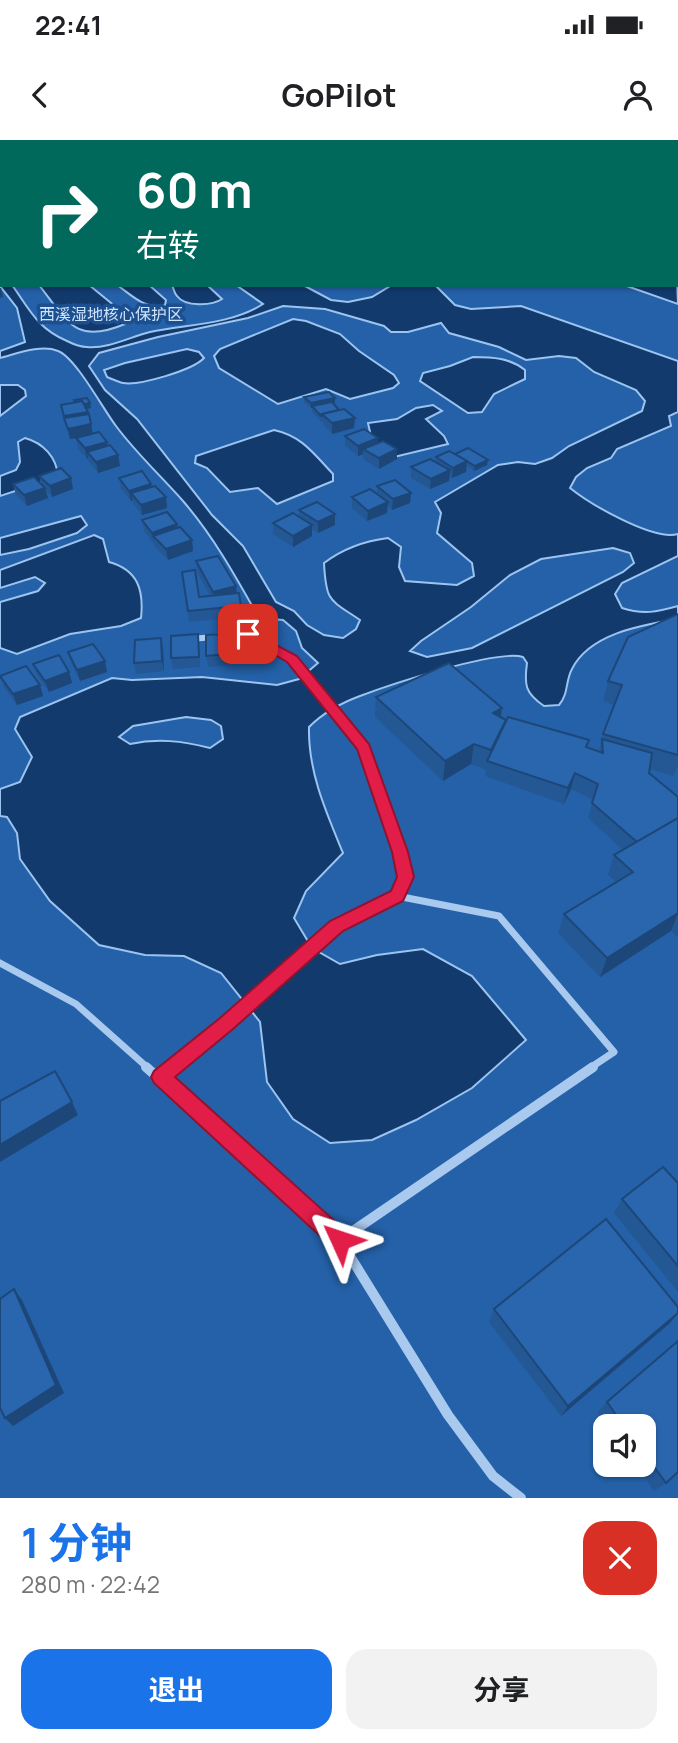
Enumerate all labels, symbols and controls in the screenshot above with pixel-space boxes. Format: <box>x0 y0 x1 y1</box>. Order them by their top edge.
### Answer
text: 22:41 <box>35 7 102 43</box>
text: GoPilot <box>281 73 397 117</box>
icon: back <box>21 76 59 114</box>
icon: person <box>619 76 657 114</box>
text: 60 m <box>136 156 253 223</box>
icon: right <box>21 168 112 259</box>
text: 右转 <box>136 223 200 267</box>
park label: 西溪湿地核心保护区 <box>39 303 183 325</box>
pin <box>218 604 278 664</box>
icon: arrive <box>229 615 267 653</box>
position arrow <box>303 1203 377 1277</box>
map controls <box>593 1414 656 1477</box>
button: sound <box>593 1414 656 1477</box>
text: 1 分钟 <box>21 1513 132 1571</box>
button: close <box>583 1521 657 1595</box>
text: 280 m · 22:42 <box>21 1568 160 1600</box>
button: 退出 <box>21 1649 332 1729</box>
button: 分享 <box>346 1649 657 1729</box>

